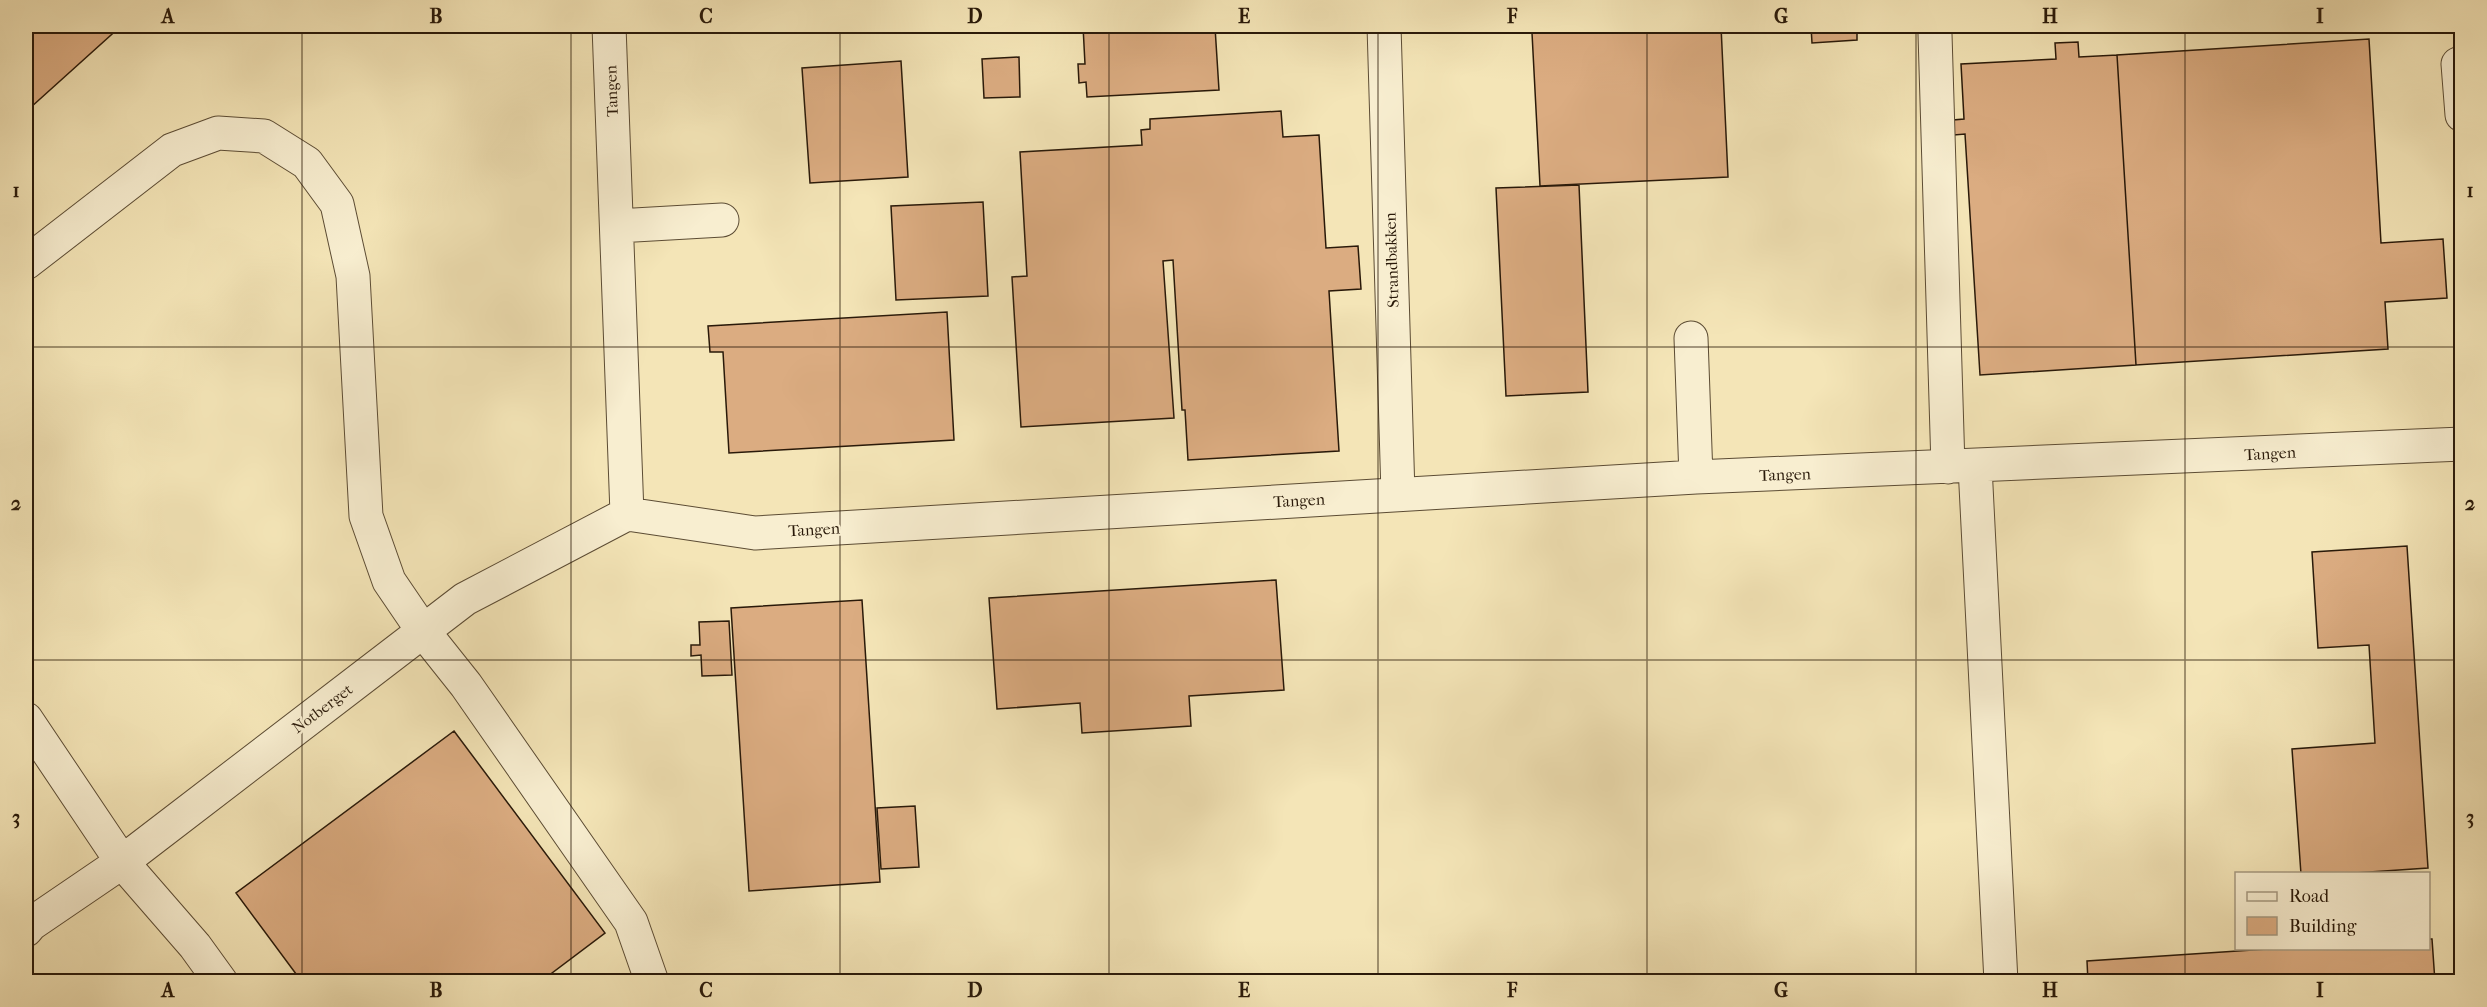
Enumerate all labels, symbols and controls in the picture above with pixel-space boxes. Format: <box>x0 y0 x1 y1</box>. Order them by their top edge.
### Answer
text: A <box>160 5 176 28</box>
text: B <box>429 5 443 28</box>
text: C <box>699 5 713 28</box>
text: D <box>967 5 983 28</box>
text: E <box>1238 5 1250 28</box>
text: F <box>1506 5 1518 28</box>
text: G <box>1774 5 1788 28</box>
text: H <box>2042 5 2058 28</box>
text: I <box>2316 5 2324 28</box>
street label: Tangen <box>601 64 622 117</box>
text: 1 <box>12 179 20 202</box>
text: 1 <box>2466 179 2474 202</box>
street label: Strandbakken <box>1380 211 1403 308</box>
street label: Tangen <box>2244 443 2297 464</box>
street label: Tangen <box>1759 464 1812 485</box>
street label: Tangen <box>1273 490 1326 511</box>
text: 2 <box>11 492 21 515</box>
text: 2 <box>2465 492 2475 515</box>
street label: Tangen <box>788 519 841 540</box>
street label: Notberget <box>288 679 357 737</box>
text: 3 <box>12 806 20 829</box>
text: 3 <box>2466 806 2474 829</box>
legend <box>2235 872 2430 950</box>
text: Road <box>2289 886 2329 907</box>
text: Building <box>2289 916 2357 937</box>
text: A <box>160 979 176 1002</box>
text: B <box>429 979 443 1002</box>
text: C <box>699 979 713 1002</box>
text: D <box>967 979 983 1002</box>
text: E <box>1238 979 1250 1002</box>
text: F <box>1506 979 1518 1002</box>
text: G <box>1774 979 1788 1002</box>
text: H <box>2042 979 2058 1002</box>
text: I <box>2316 979 2324 1002</box>

